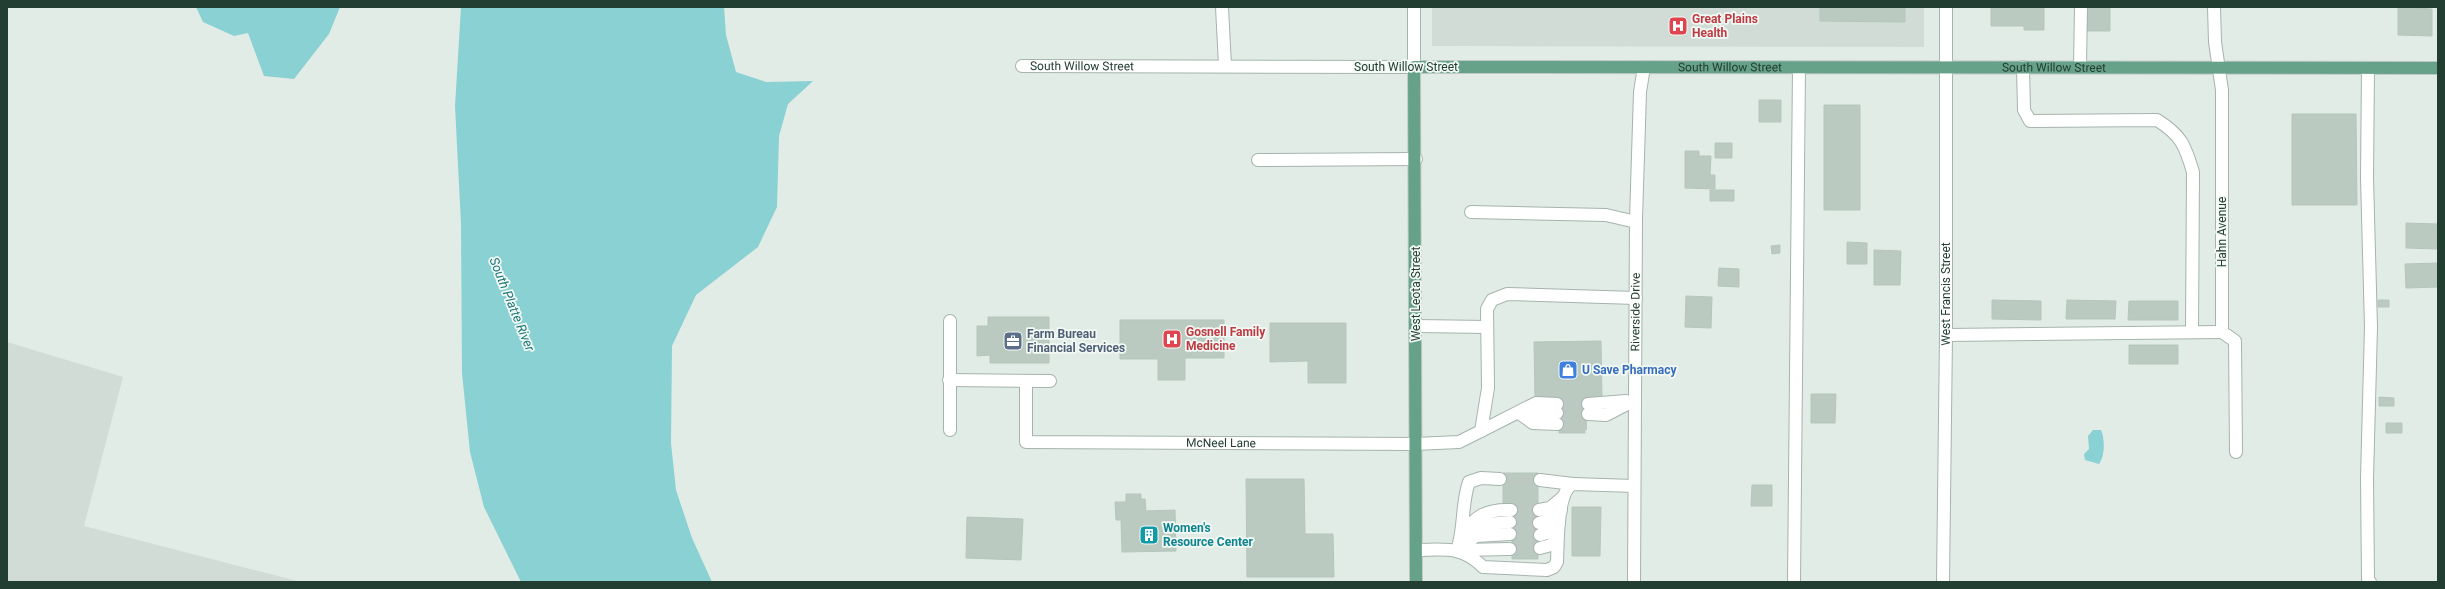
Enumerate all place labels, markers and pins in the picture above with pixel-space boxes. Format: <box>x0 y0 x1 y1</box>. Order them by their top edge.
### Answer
place label: Great Plains Health <box>1692 12 1758 40</box>
hospital icon: Great Plains Health <box>1667 15 1689 37</box>
place label: Gosnell Family Medicine <box>1186 325 1266 353</box>
place label: Farm Bureau Financial Services <box>1027 327 1125 355</box>
hospital icon: Gosnell Family Medicine <box>1161 328 1183 350</box>
office icon: Farm Bureau Financial Services <box>1002 330 1024 352</box>
shop icon: U Save Pharmacy <box>1557 359 1579 381</box>
place label: U Save Pharmacy <box>1582 363 1677 377</box>
place label: Women's Resource Center <box>1163 521 1253 549</box>
building icon: Women's Resource Center <box>1138 524 1160 546</box>

